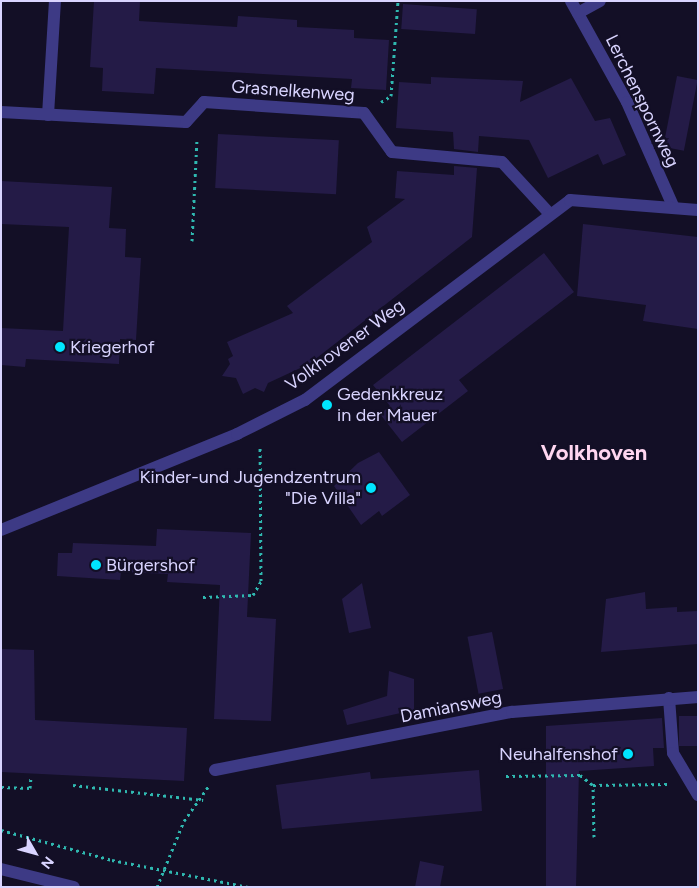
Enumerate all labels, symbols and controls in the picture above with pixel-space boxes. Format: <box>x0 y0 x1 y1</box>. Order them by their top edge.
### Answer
street label: Lerchenspornweg <box>601 31 683 171</box>
street label: Grasnelkenweg <box>231 76 355 106</box>
street label: Volkhovener Weg <box>281 295 409 395</box>
place label: Kriegerhof <box>70 336 155 358</box>
marker: Kriegerhof <box>54 341 66 353</box>
place label: Gedenkkreuz in der Mauer <box>337 384 443 426</box>
marker: Gedenkkreuz in der Mauer <box>321 399 333 411</box>
district label: Volkhoven <box>541 440 647 466</box>
place label: Kinder-und Jugendzentrum "Die Villa" <box>139 467 361 509</box>
marker: Kinder-und Jugendzentrum "Die Villa" <box>365 482 377 494</box>
place label: Bürgershof <box>106 554 195 576</box>
marker: Bürgershof <box>90 559 102 571</box>
street label: Damiansweg <box>398 687 504 727</box>
place label: Neuhalfenshof <box>499 743 618 765</box>
marker: Neuhalfenshof <box>622 748 634 760</box>
north arrow <box>10 828 60 878</box>
text: N <box>37 853 57 872</box>

